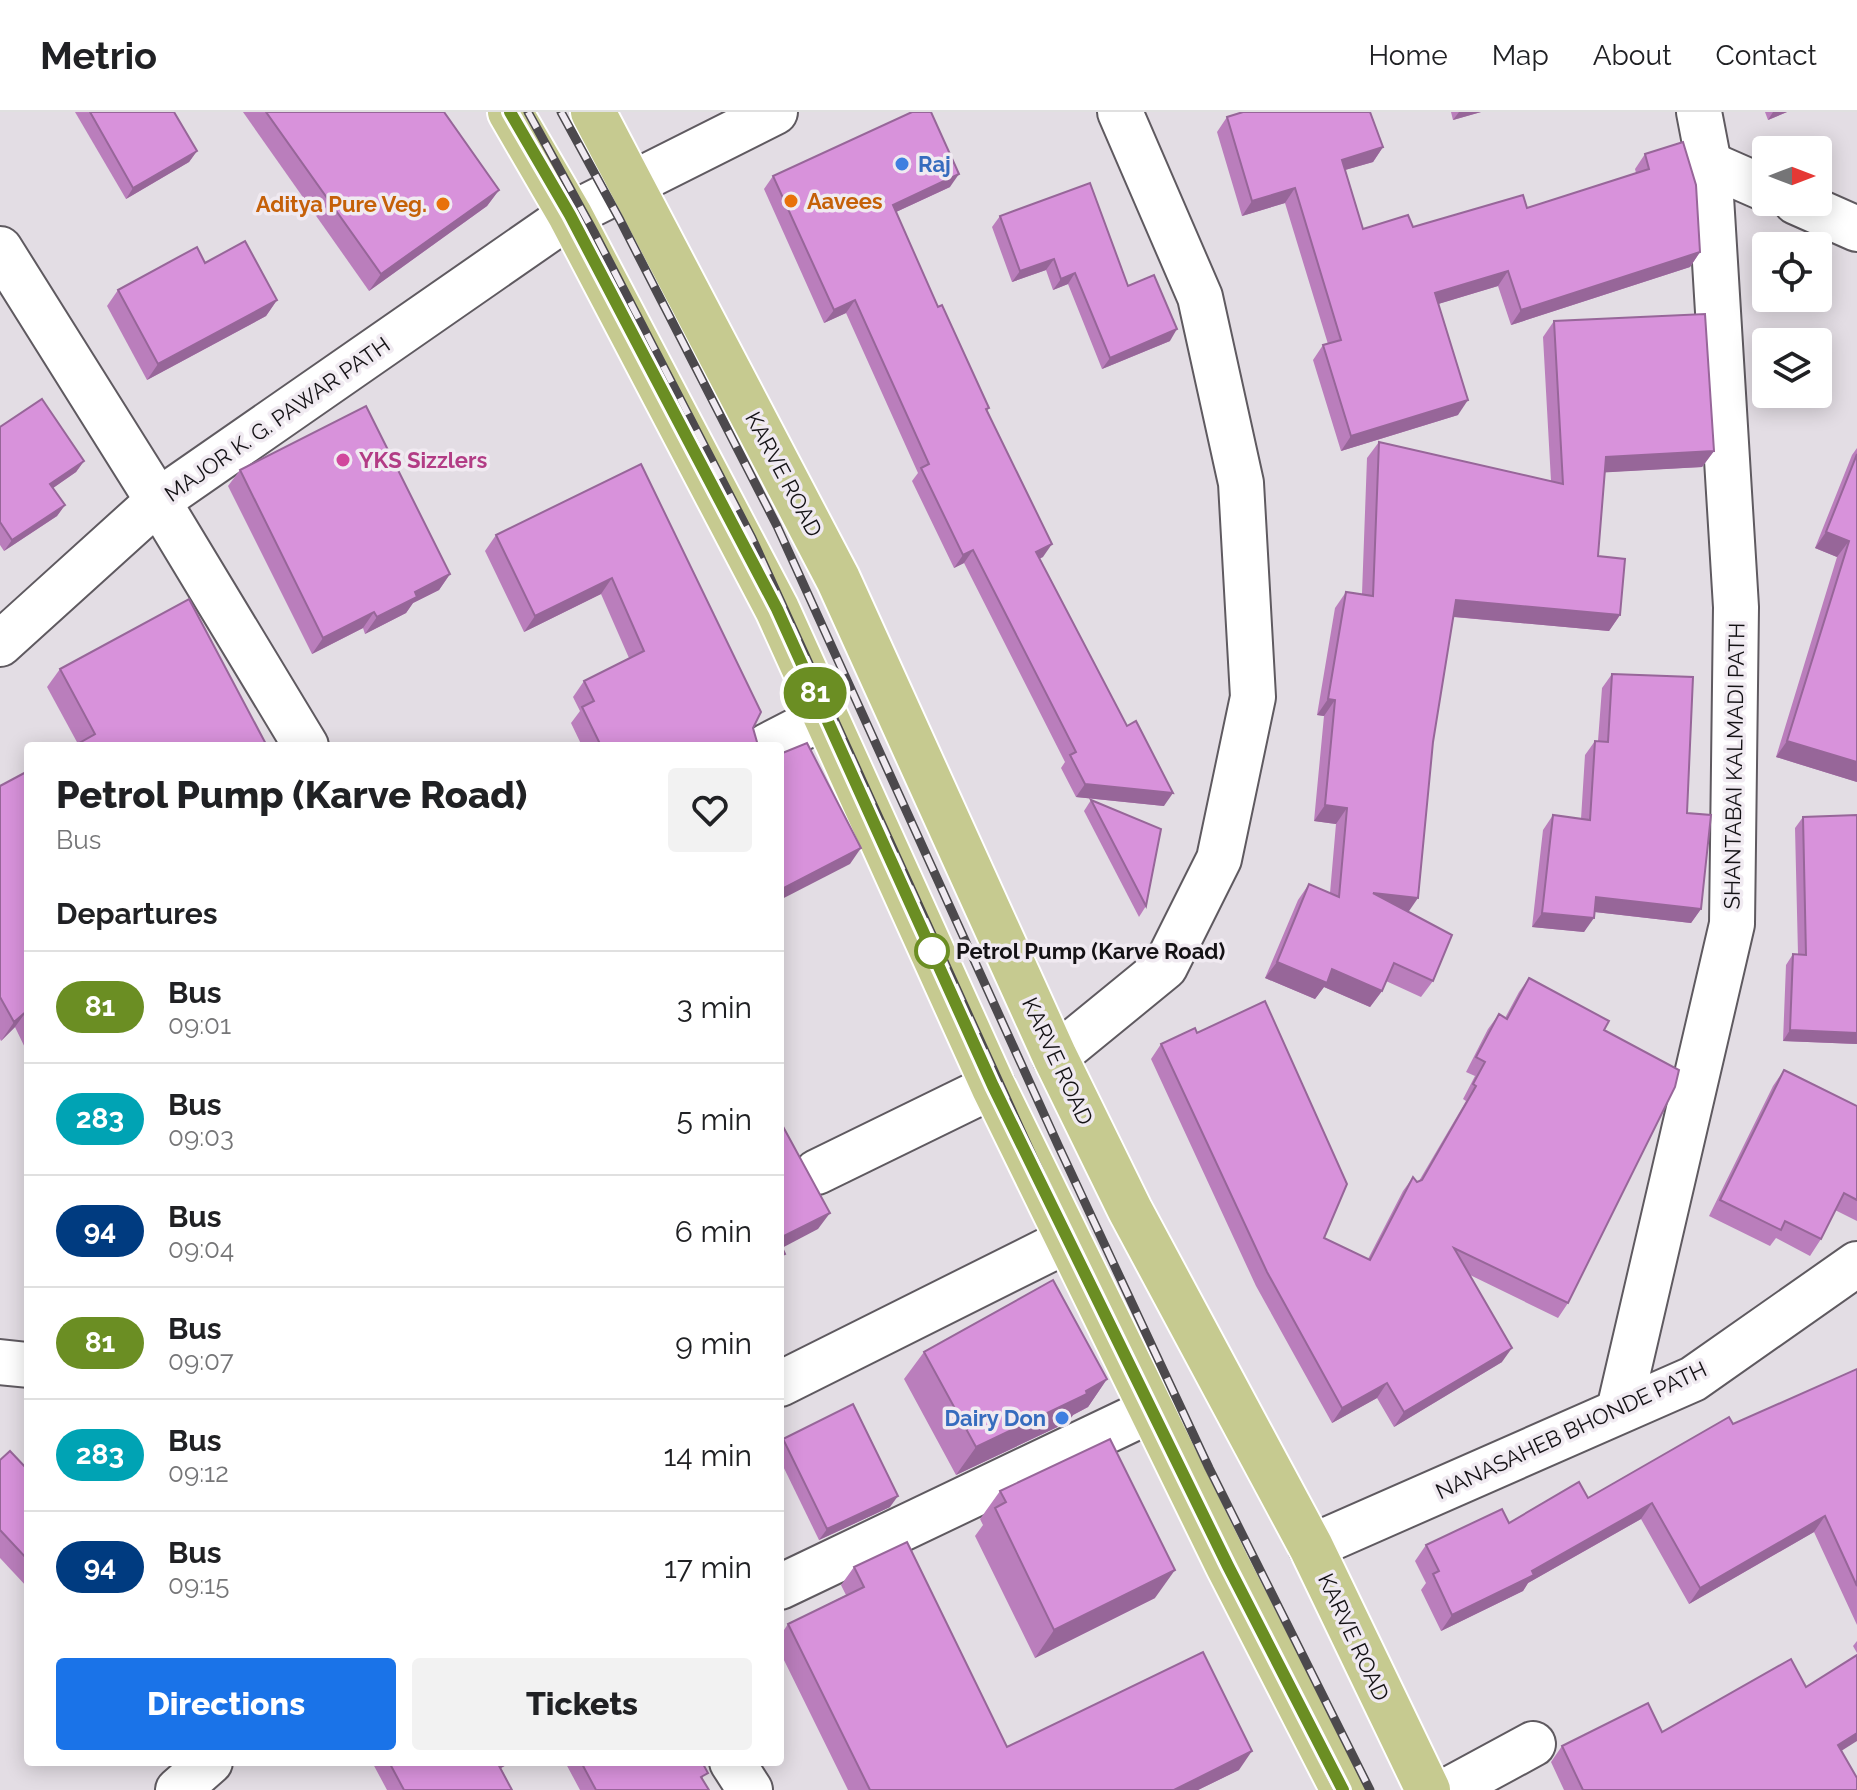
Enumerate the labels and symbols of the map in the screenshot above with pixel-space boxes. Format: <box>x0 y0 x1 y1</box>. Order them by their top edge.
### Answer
north arrow <box>1752 136 1832 216</box>
place label: Raj <box>918 151 951 177</box>
marker: Raj <box>893 155 911 173</box>
place label: Aavees <box>807 188 883 214</box>
place label: Aditya Pure Veg. <box>256 191 427 217</box>
marker: Aavees <box>782 192 800 210</box>
marker: Aditya Pure Veg. <box>434 195 452 213</box>
street label: MAJOR K. G. PAWAR PATH <box>159 331 395 507</box>
street label: KARVE ROAD <box>740 407 828 541</box>
place label: YKS Sizzlers <box>359 447 487 473</box>
marker: YKS Sizzlers <box>334 451 352 469</box>
street label: SHANTABAI KALMADI PATH <box>1718 622 1750 910</box>
line badge: 81 <box>779 667 851 719</box>
marker: Petrol Pump (Karve Road) <box>915 934 949 968</box>
place label: Petrol Pump (Karve Road) <box>956 938 1225 964</box>
street label: KARVE ROAD <box>1017 993 1099 1129</box>
street label: NANASAHEB BHONDE PATH <box>1431 1356 1711 1504</box>
place label: Dairy Don <box>944 1405 1046 1431</box>
marker: Dairy Don <box>1053 1409 1071 1427</box>
street label: KARVE ROAD <box>1313 1569 1395 1705</box>

